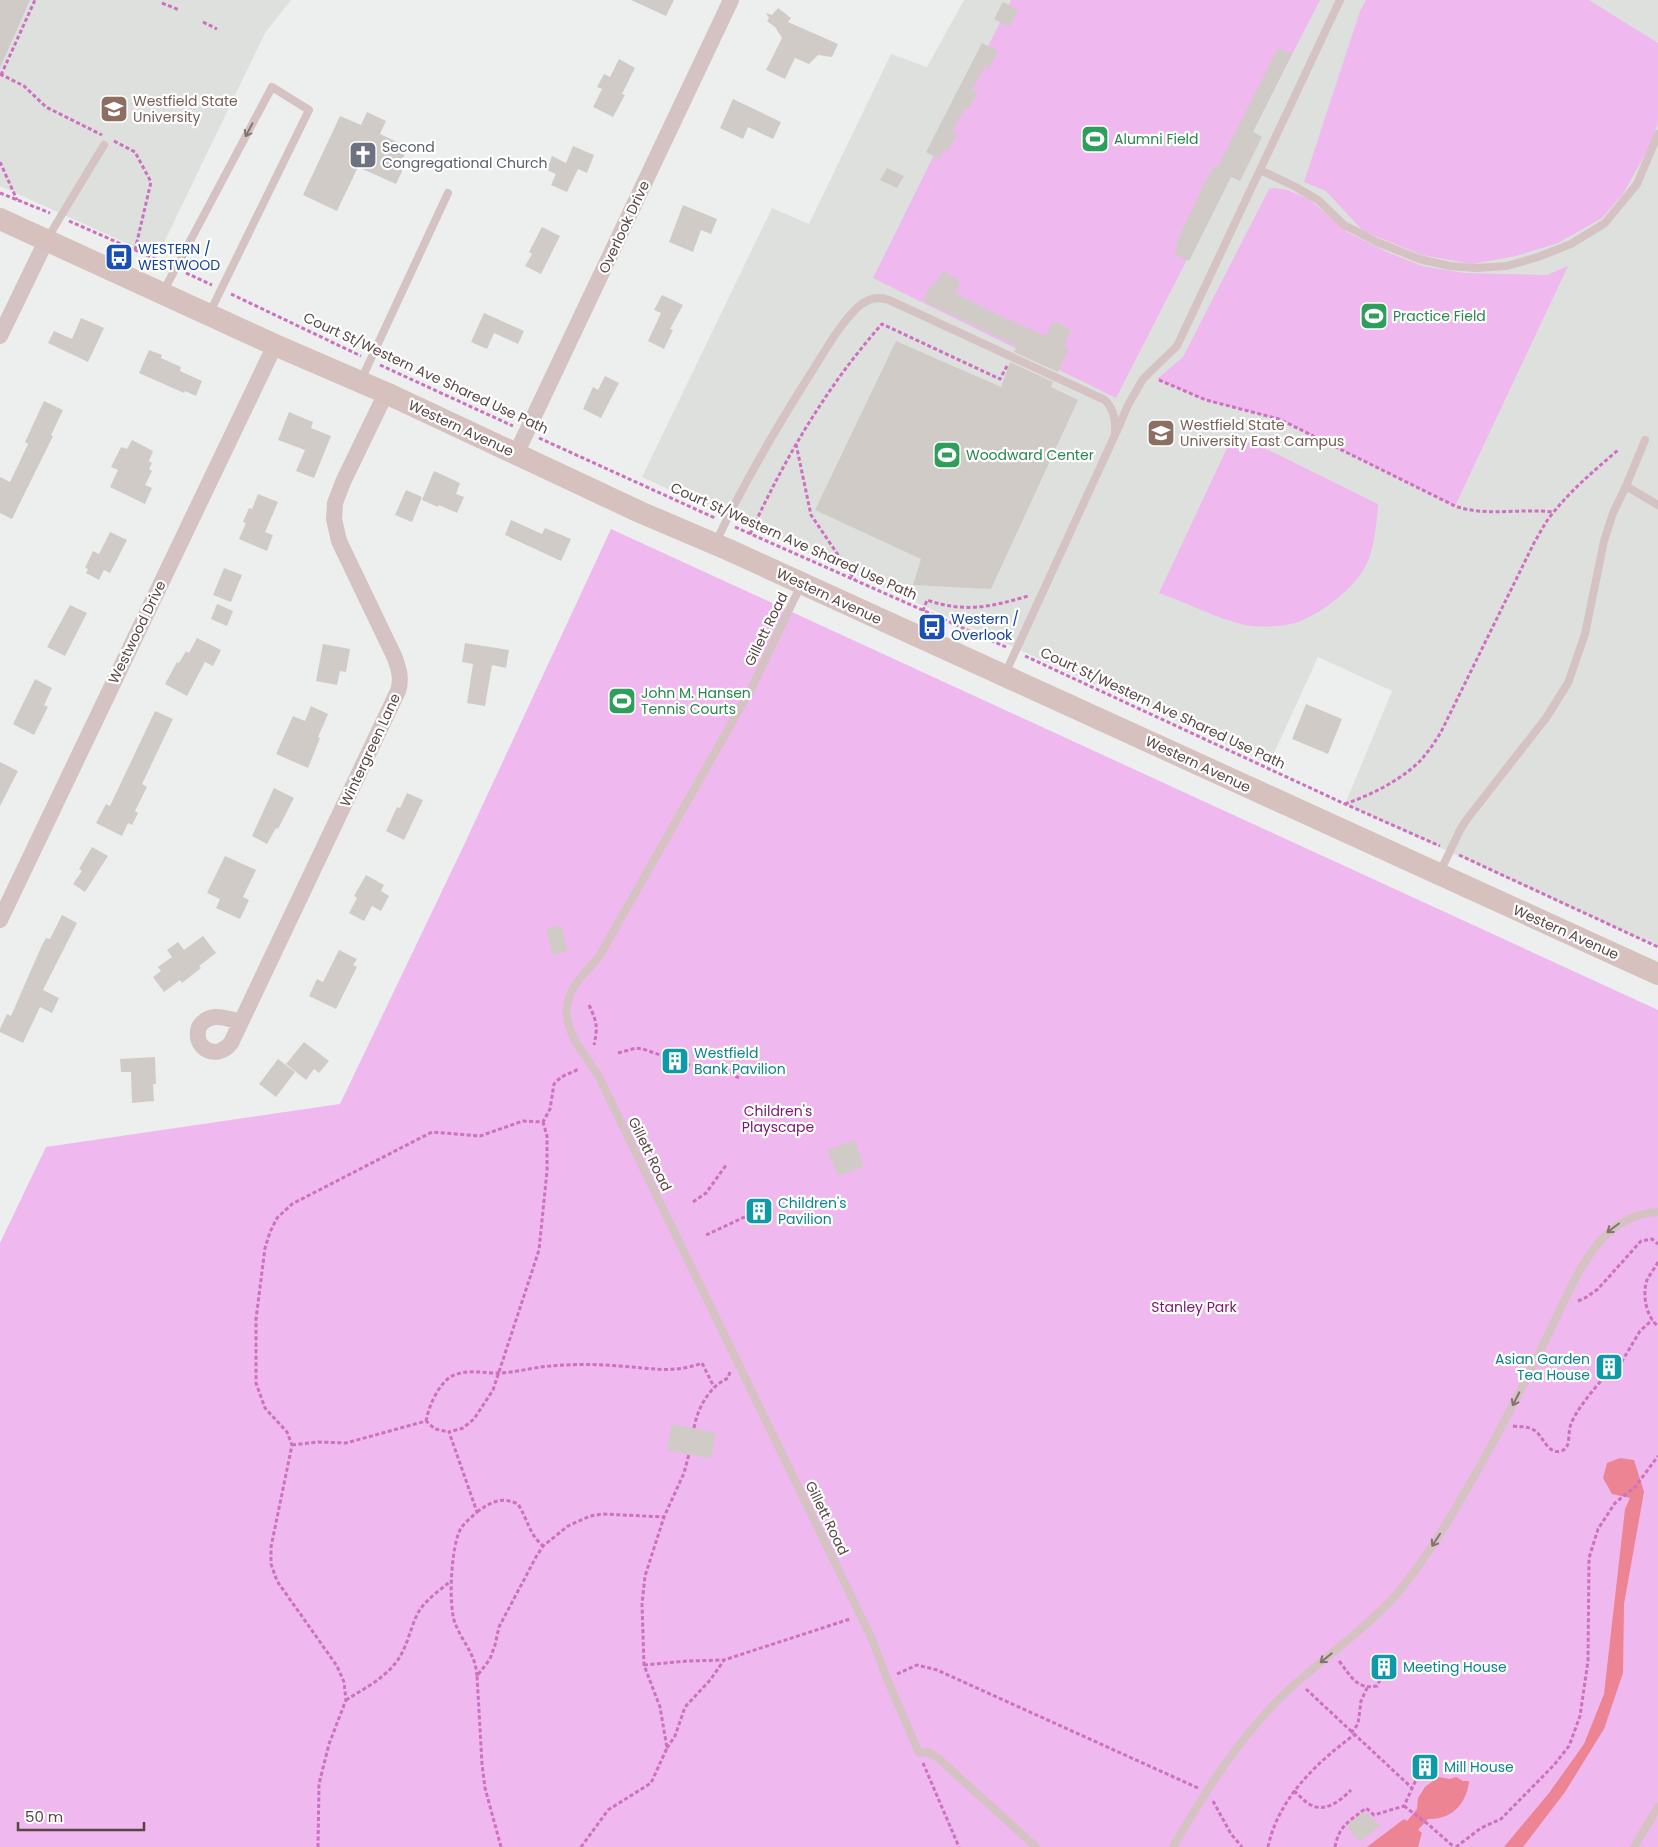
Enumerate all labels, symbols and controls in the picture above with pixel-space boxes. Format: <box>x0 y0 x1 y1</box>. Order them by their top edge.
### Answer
place label: Westfield State University <box>133 91 238 127</box>
school or university icon: Westfield State University <box>99 94 129 124</box>
one-way arrow <box>244 122 253 137</box>
sports icon: Alumni Field <box>1080 124 1110 154</box>
place label: Alumni Field <box>1114 129 1199 149</box>
place label: Second Congregational Church <box>382 137 548 173</box>
church icon: Second Congregational Church <box>348 140 378 170</box>
street label: Overlook Drive <box>594 177 654 277</box>
place label: WESTERN / WESTWOOD <box>138 239 220 275</box>
bus stop icon: WESTERN / WESTWOOD <box>104 242 134 272</box>
sports icon: Practice Field <box>1359 301 1389 331</box>
place label: Practice Field <box>1393 306 1486 326</box>
street label: Court St/Western Ave Shared Use Path <box>300 307 552 439</box>
street label: Western Avenue <box>405 395 517 461</box>
place label: Westfield State University East Campus <box>1180 415 1344 451</box>
school or university icon: Westfield State University East Campus <box>1146 418 1176 448</box>
sports icon: Woodward Center <box>932 440 962 470</box>
place label: Woodward Center <box>966 445 1094 465</box>
street label: Court St/Western Ave Shared Use Path <box>667 477 921 605</box>
street label: Western Avenue <box>773 563 885 629</box>
street label: Westwood Drive <box>103 577 171 687</box>
street label: Gillett Road <box>739 589 793 669</box>
place label: Western / Overlook <box>951 609 1019 645</box>
bus stop icon: Western / Overlook <box>917 612 947 642</box>
street label: Court St/Western Ave Shared Use Path <box>1037 642 1289 774</box>
place label: John M. Hansen Tennis Courts <box>641 683 751 719</box>
sports icon: John M. Hansen Tennis Courts <box>607 686 637 716</box>
street label: Wintergreen Lane <box>335 690 405 810</box>
street label: Western Avenue <box>1142 731 1254 797</box>
street label: Western Avenue <box>1510 900 1622 964</box>
place label: Westfield Bank Pavilion <box>694 1043 786 1079</box>
building icon: Westfield Bank Pavilion <box>660 1046 690 1076</box>
park label: Children's Playscape <box>742 1101 814 1137</box>
street label: Gillett Road <box>623 1114 677 1194</box>
place label: Children's Pavilion <box>778 1193 847 1229</box>
building icon: Children's Pavilion <box>744 1196 774 1226</box>
one-way arrow <box>1607 1223 1620 1234</box>
park label: Stanley Park <box>1151 1297 1238 1317</box>
place label: Asian Garden Tea House <box>1495 1349 1590 1385</box>
building icon: Asian Garden Tea House <box>1594 1352 1624 1382</box>
one-way arrow <box>1511 1391 1520 1406</box>
street label: Gillett Road <box>800 1478 854 1558</box>
one-way arrow <box>1431 1533 1441 1547</box>
building icon: Meeting House <box>1369 1652 1399 1682</box>
one-way arrow <box>1319 1653 1332 1664</box>
place label: Meeting House <box>1403 1657 1507 1677</box>
building icon: Mill House <box>1410 1752 1440 1782</box>
place label: Mill House <box>1444 1757 1514 1777</box>
scale bar <box>18 1800 144 1832</box>
text: 50 m <box>25 1806 63 1827</box>

